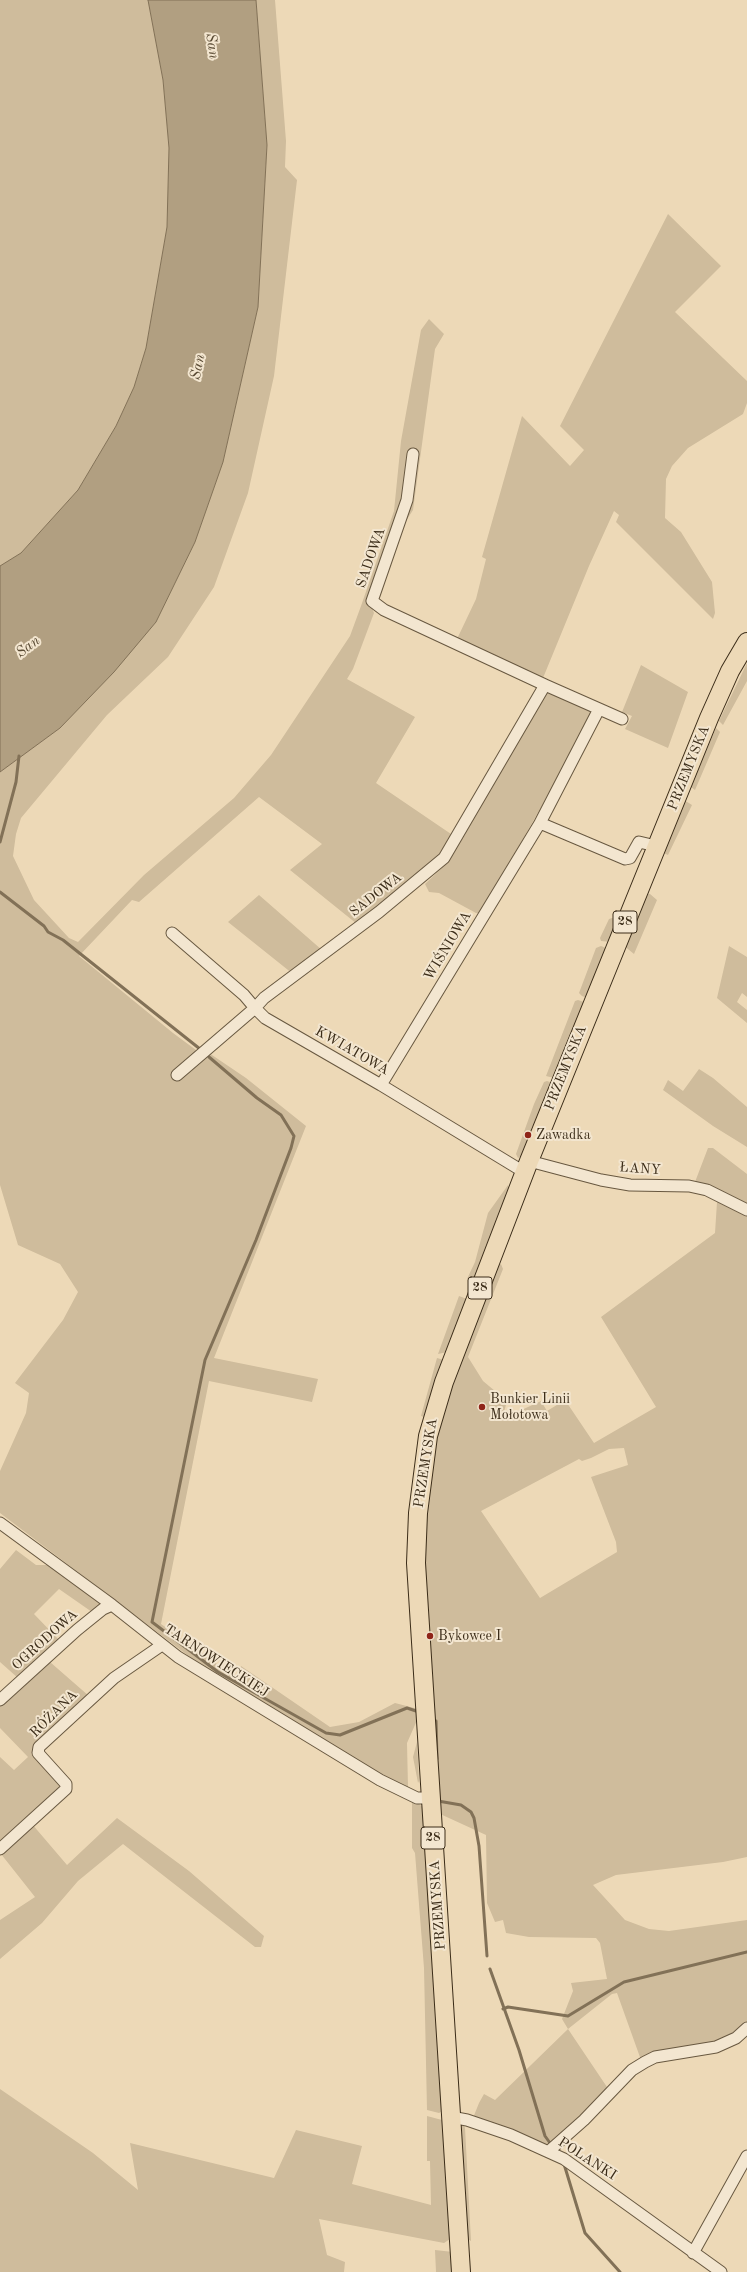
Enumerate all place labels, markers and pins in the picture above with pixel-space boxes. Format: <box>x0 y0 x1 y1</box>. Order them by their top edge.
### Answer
place label: Zawadka <box>536 1127 591 1143</box>
marker: Zawadka <box>523 1130 533 1140</box>
place label: Bunkier Linii Mołotowa <box>490 1391 570 1424</box>
marker: Bunkier Linii Mołotowa <box>477 1402 487 1412</box>
place label: Bykowce I <box>438 1628 501 1644</box>
marker: Bykowce I <box>425 1631 435 1641</box>

